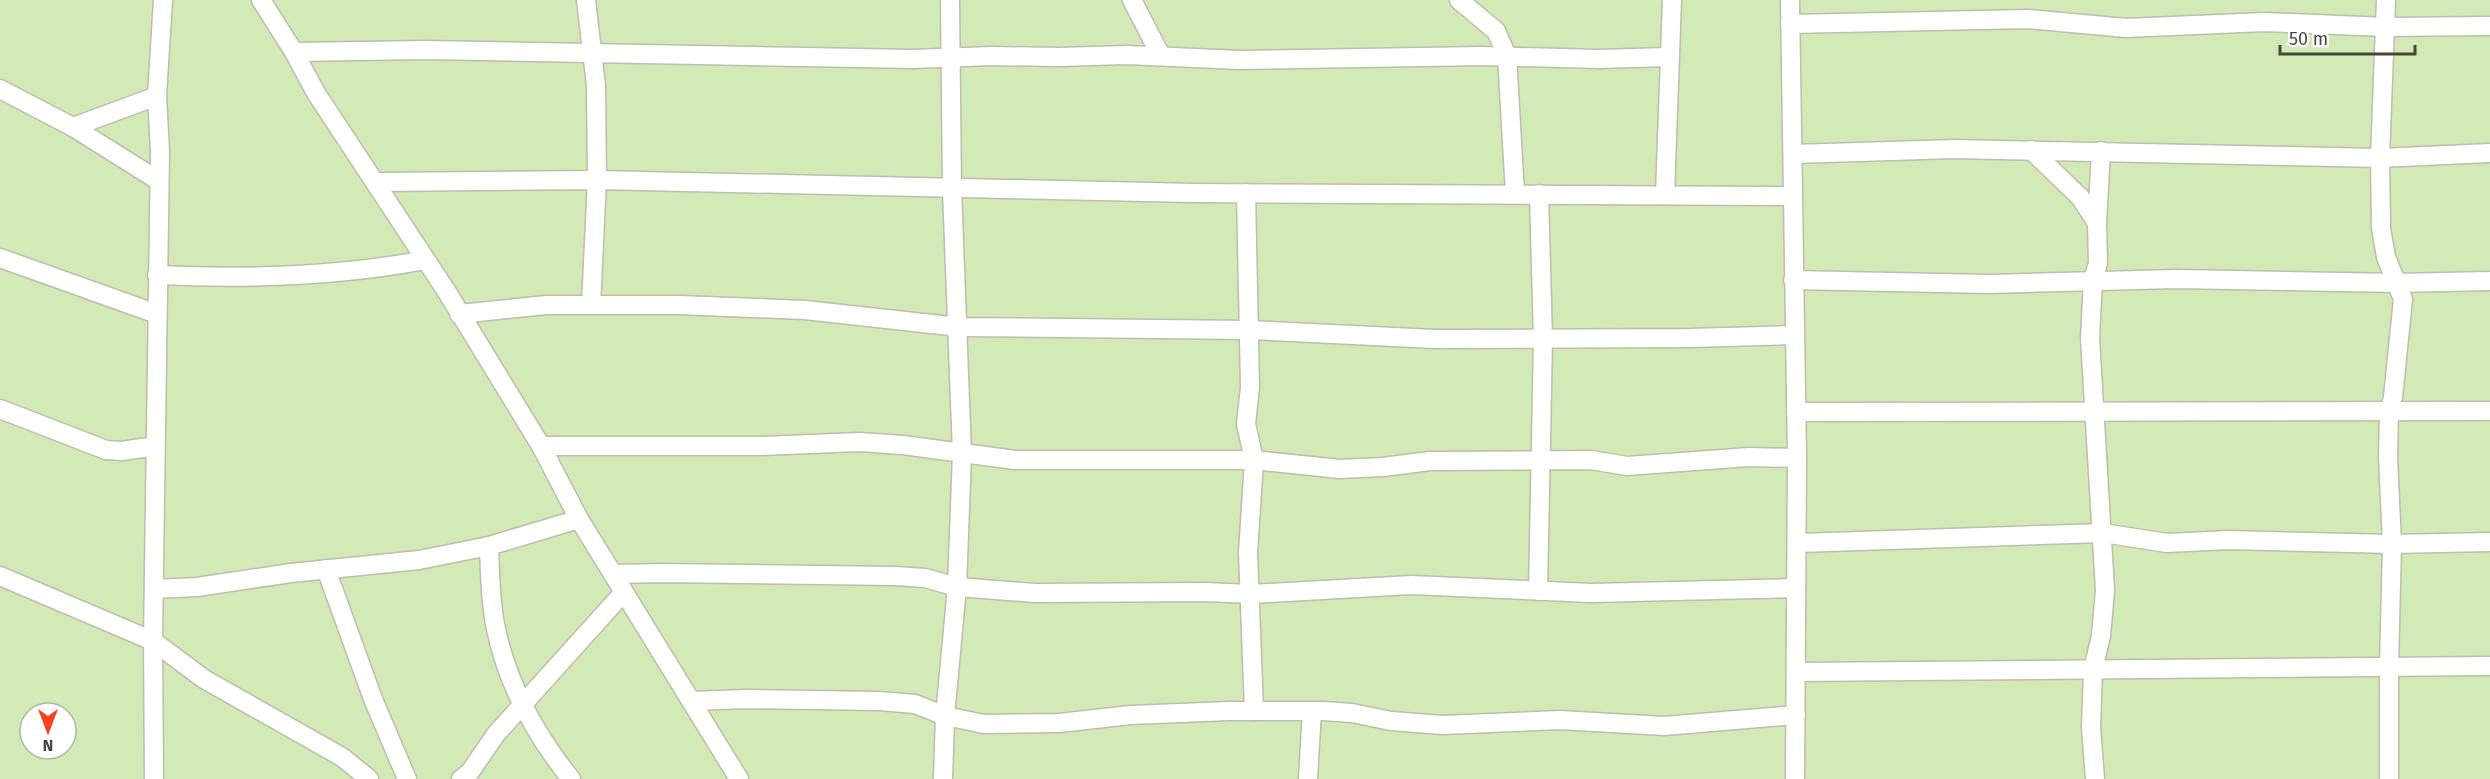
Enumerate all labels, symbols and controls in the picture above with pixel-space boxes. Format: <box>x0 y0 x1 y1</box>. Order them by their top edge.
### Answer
scale bar <box>2280 18 2415 56</box>
text: 50 m <box>2289 28 2328 50</box>
north arrow <box>18 701 78 761</box>
text: N <box>43 736 53 755</box>

